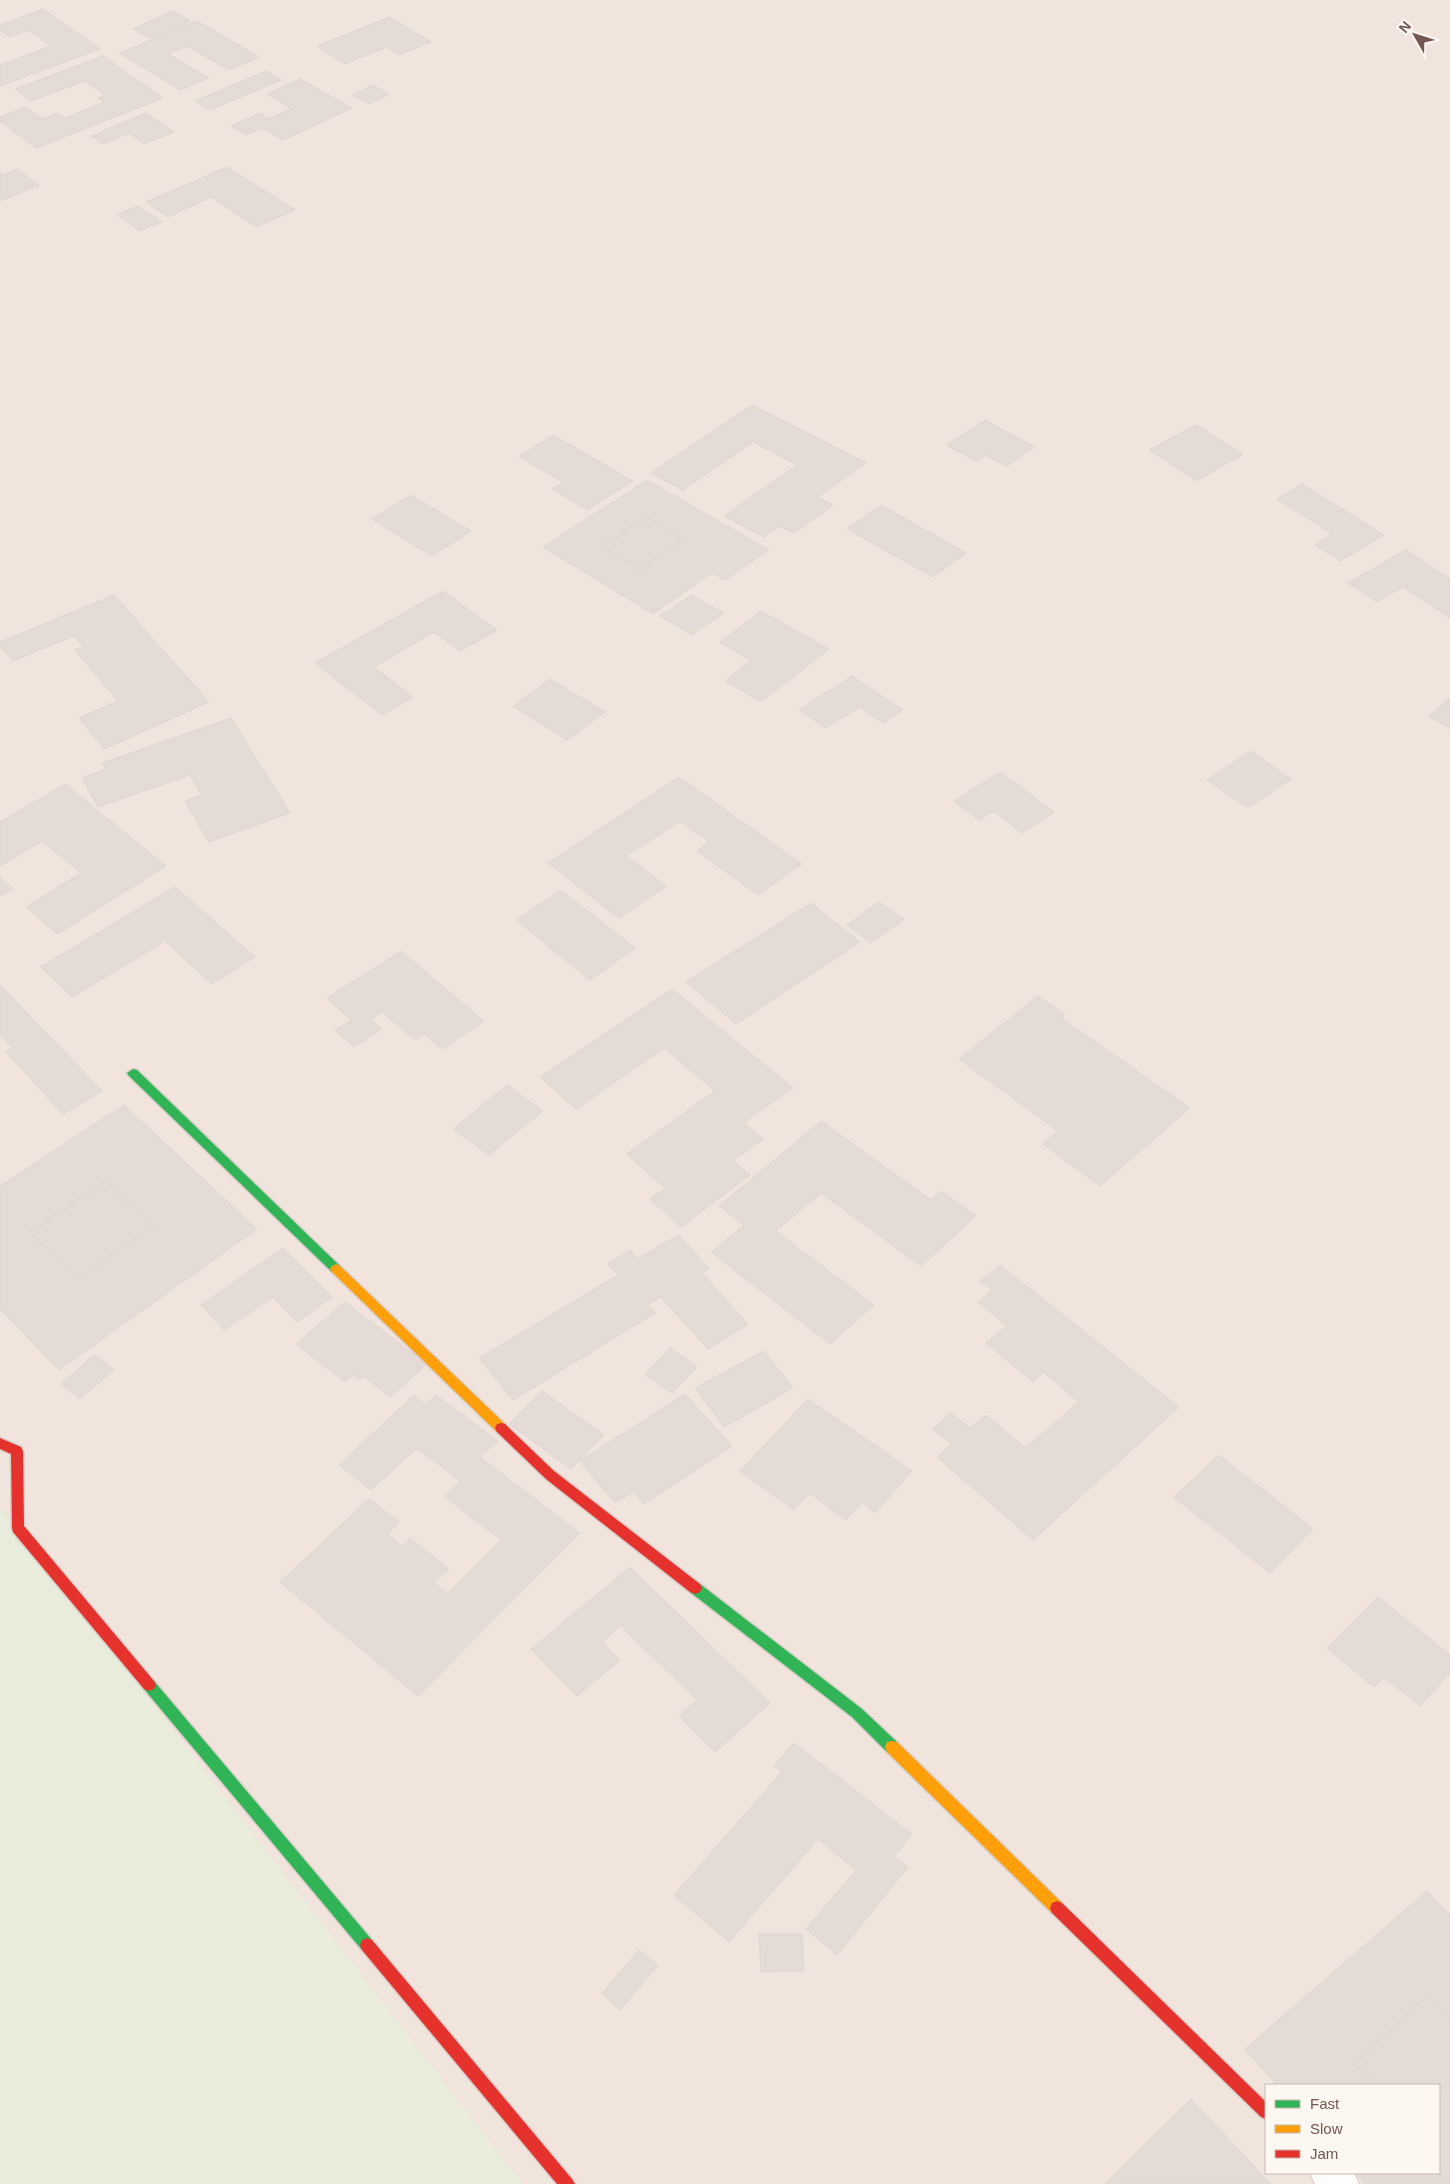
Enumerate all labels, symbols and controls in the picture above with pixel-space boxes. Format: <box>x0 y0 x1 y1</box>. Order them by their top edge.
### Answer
north arrow <box>1390 10 1440 60</box>
text: N <box>1395 18 1414 36</box>
legend <box>1265 2084 1440 2174</box>
text: Fast <box>1310 2095 1340 2112</box>
text: Slow <box>1310 2120 1343 2137</box>
text: Jam <box>1310 2145 1338 2162</box>

